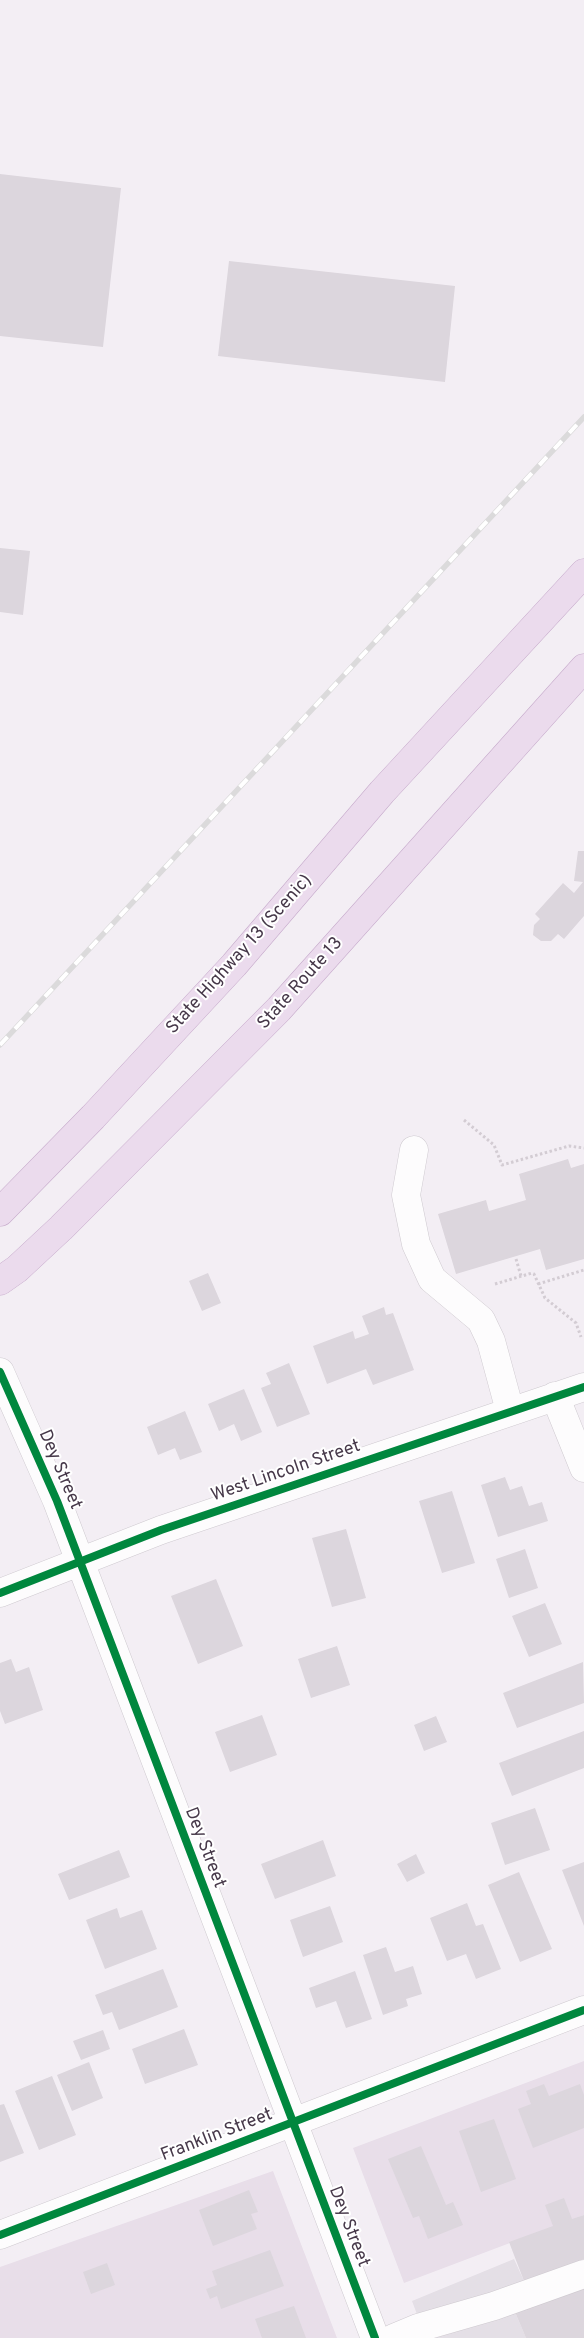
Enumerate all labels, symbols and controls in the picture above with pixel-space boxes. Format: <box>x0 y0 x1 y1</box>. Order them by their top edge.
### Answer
street label: State Highway 13 (Scenic) <box>163 871 317 1039</box>
street label: State Route 13 <box>254 933 348 1035</box>
street label: Dey Street <box>33 1427 85 1513</box>
street label: West Lincoln Street <box>209 1436 363 1508</box>
street label: Dey Street <box>179 1805 229 1891</box>
street label: Franklin Street <box>158 2105 276 2167</box>
street label: Dey Street <box>323 2184 373 2270</box>

